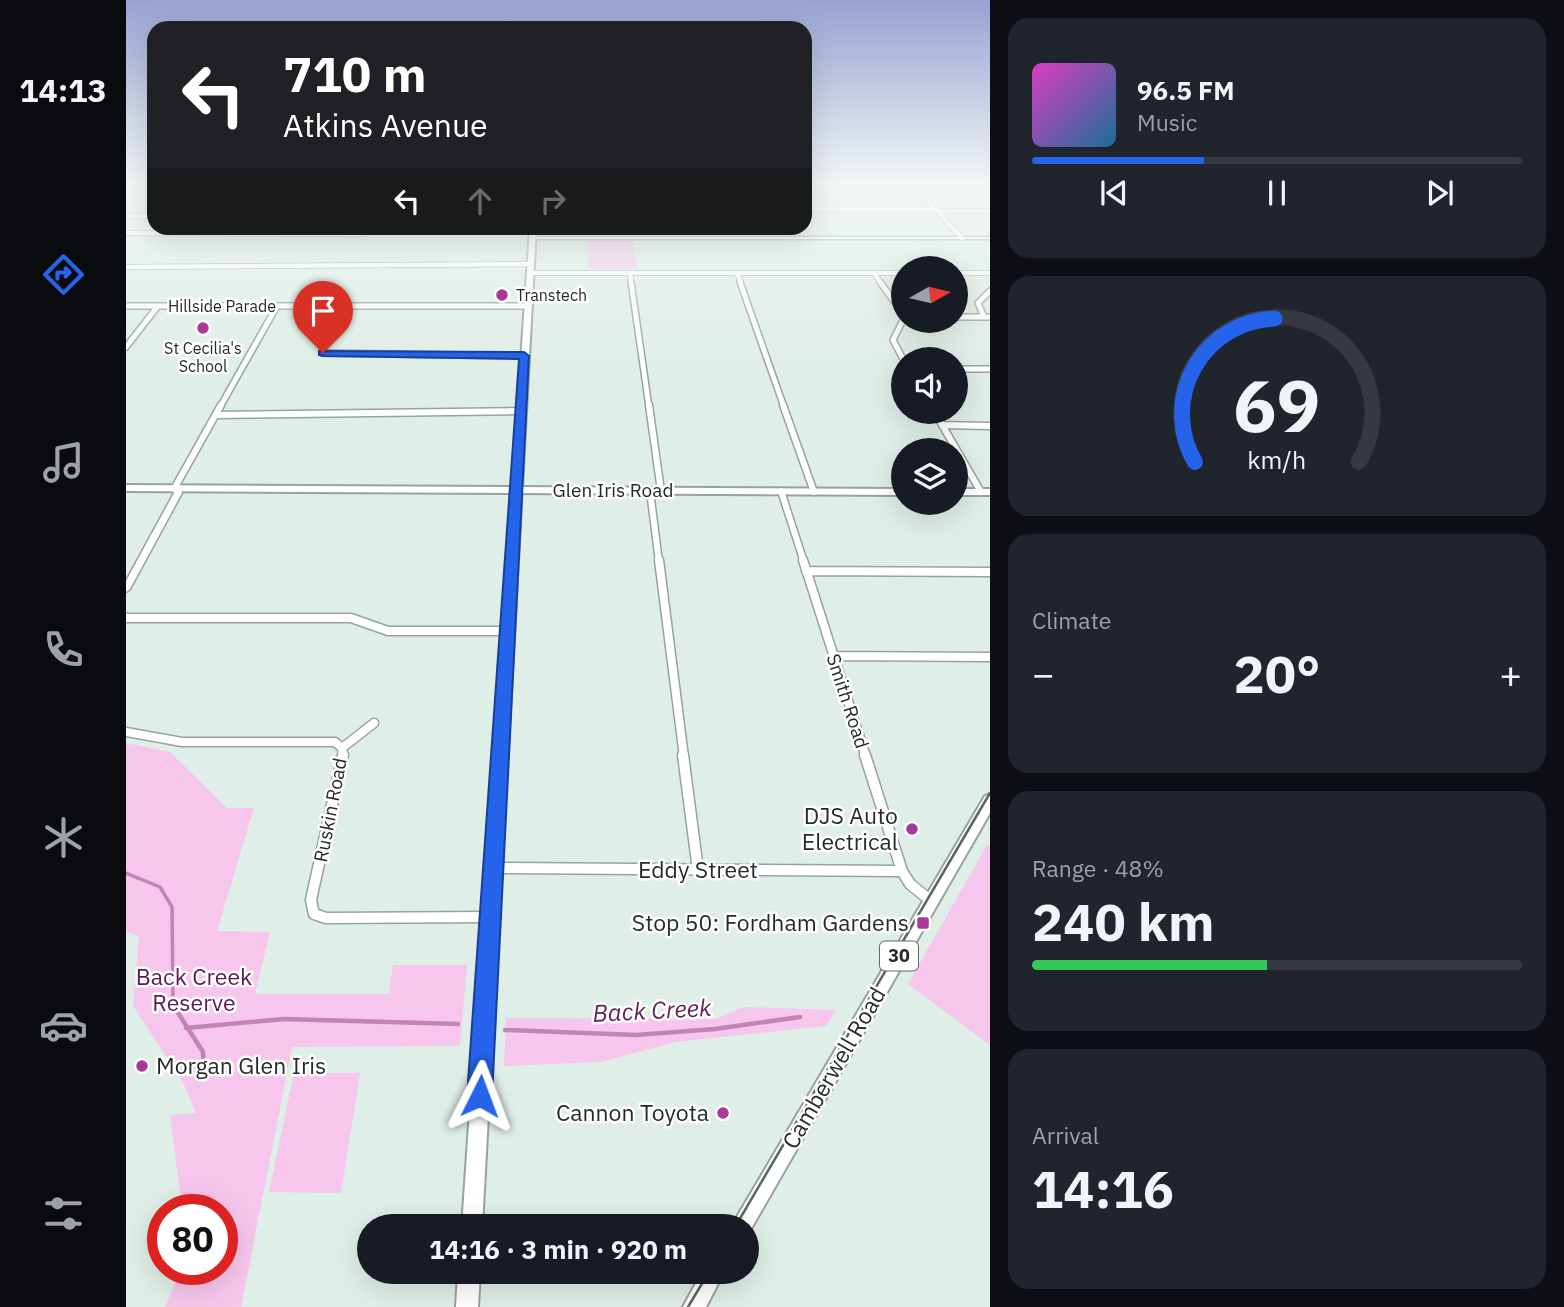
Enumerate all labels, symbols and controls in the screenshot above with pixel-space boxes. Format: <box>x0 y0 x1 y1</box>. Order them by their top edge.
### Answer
text: 710 m <box>283 42 427 105</box>
icon: left <box>168 49 259 140</box>
text: 14:13 <box>19 69 107 111</box>
text: 96.5 FM <box>1137 73 1235 107</box>
text: Atkins Avenue <box>283 104 488 146</box>
text: Music <box>1137 107 1197 137</box>
icon: previous <box>1095 174 1133 212</box>
icon: pause <box>1258 174 1296 212</box>
icon: next <box>1421 174 1459 212</box>
icon: left <box>388 182 426 220</box>
icon: ahead <box>461 182 499 220</box>
icon: right <box>534 182 572 220</box>
icon: directions <box>39 250 88 299</box>
north arrow <box>891 256 968 332</box>
map controls <box>891 256 968 515</box>
pin <box>293 281 353 353</box>
place label: Transtech <box>516 285 587 305</box>
marker: Transtech <box>494 287 510 303</box>
icon: arrive <box>304 292 342 330</box>
street label: Hillside Parade <box>168 296 276 316</box>
marker: St Cecilia's School <box>195 320 211 336</box>
place label: St Cecilia's School <box>164 338 242 376</box>
button: sound <box>891 347 968 424</box>
text: 69 <box>1233 357 1321 452</box>
icon: music <box>39 438 88 487</box>
button: layers <box>891 438 968 515</box>
text: km/h <box>1248 442 1306 475</box>
street label: Glen Iris Road <box>553 478 673 502</box>
text: Climate <box>1032 605 1111 635</box>
icon: phone <box>39 625 88 674</box>
text: 20° <box>1234 640 1320 707</box>
text: − <box>1032 649 1055 698</box>
text: + <box>1499 649 1522 698</box>
street label: Smith Road <box>821 651 875 751</box>
street label: Ruskin Road <box>308 756 352 864</box>
place label: DJS Auto Electrical <box>802 800 898 856</box>
icon: climate <box>39 813 88 862</box>
marker: DJS Auto Electrical <box>904 821 920 837</box>
text: Range · 48% <box>1032 853 1164 883</box>
street label: Eddy Street <box>638 854 758 884</box>
text: 240 km <box>1032 888 1214 955</box>
place label: Stop 50: Fordham Gardens <box>632 907 909 937</box>
marker: Stop 50: Fordham Gardens <box>915 915 931 931</box>
road number: 30 <box>880 942 918 971</box>
park label: Back Creek Reserve <box>136 961 252 1017</box>
street label: Camberwell Road <box>775 981 892 1154</box>
water label: Back Creek <box>592 991 713 1029</box>
icon: car <box>39 1001 88 1050</box>
place label: Morgan Glen Iris <box>156 1050 326 1080</box>
marker: Morgan Glen Iris <box>134 1058 150 1074</box>
position arrow <box>443 1059 517 1133</box>
place label: Cannon Toyota <box>556 1097 709 1127</box>
marker: Cannon Toyota <box>715 1105 731 1121</box>
text: Arrival <box>1032 1120 1099 1150</box>
text: 14:16 <box>1032 1155 1174 1222</box>
icon: filters <box>39 1189 88 1238</box>
speed limit sign: 80 <box>147 1194 238 1285</box>
text: 14:16 · 3 min · 920 m <box>429 1232 687 1266</box>

